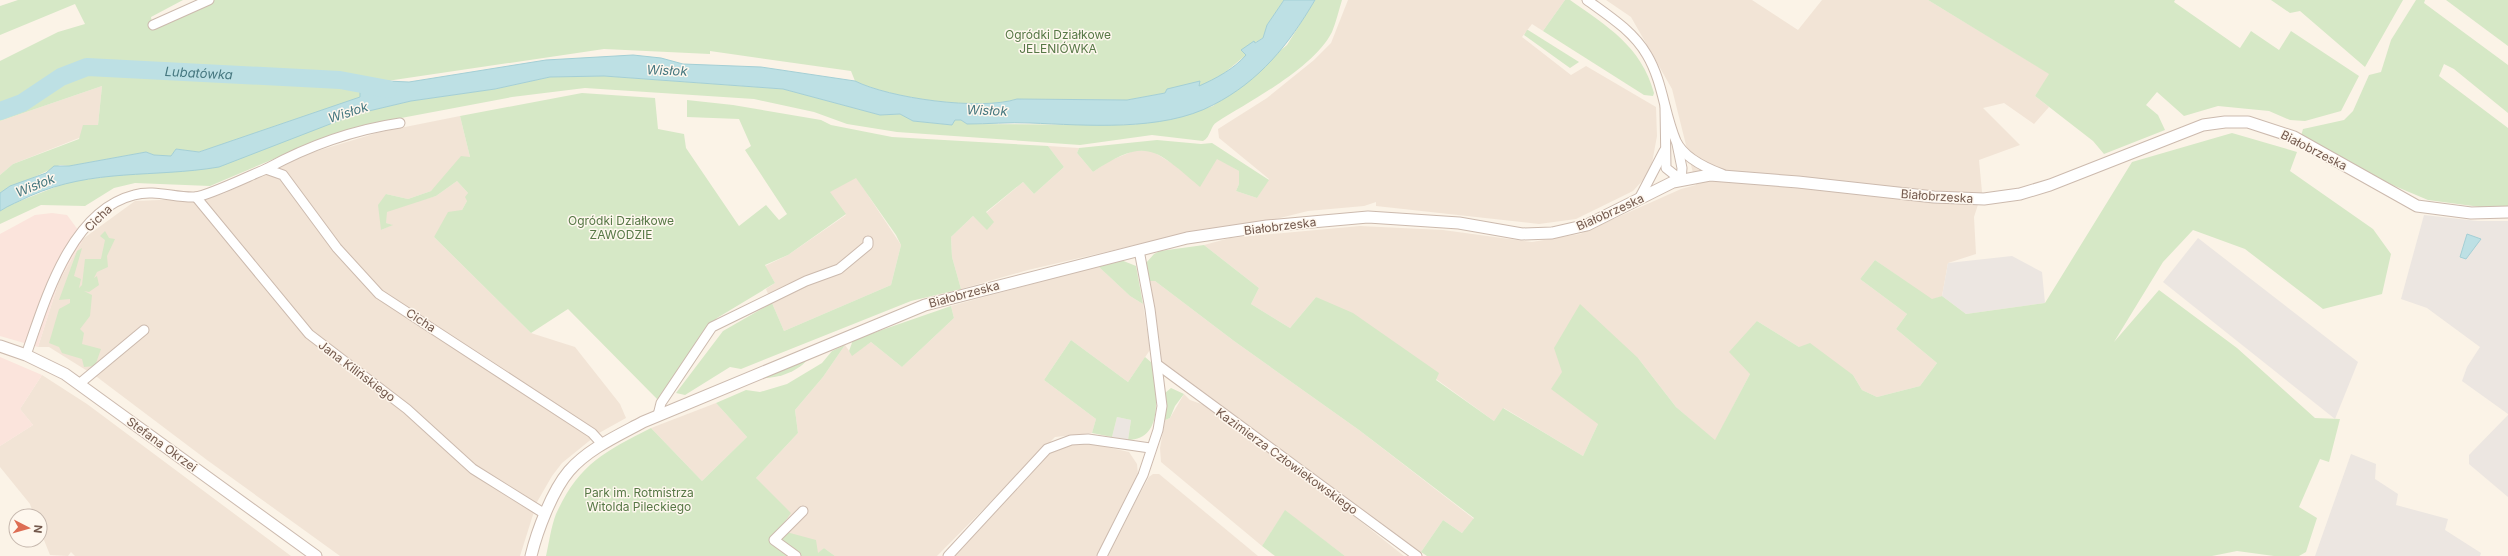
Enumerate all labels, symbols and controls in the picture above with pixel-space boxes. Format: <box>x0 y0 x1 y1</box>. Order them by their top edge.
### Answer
park label: Ogródki Działkowe JELENIÓWKA <box>1005 27 1111 56</box>
water label: Wisłok <box>646 61 689 79</box>
water label: Lubatówka <box>164 63 233 82</box>
water label: Wisłok <box>326 98 371 126</box>
water label: Wisłok <box>966 101 1009 119</box>
street label: Białobrzeska <box>2278 127 2350 173</box>
water label: Wisłok <box>13 170 58 200</box>
street label: Białobrzeska <box>1900 186 1974 206</box>
street label: Białobrzeska <box>1574 190 1646 234</box>
street label: Cicha <box>81 201 115 235</box>
park label: Ogródki Działkowe ZAWODZIE <box>568 213 674 242</box>
street label: Białobrzeska <box>1243 214 1317 238</box>
street label: Białobrzeska <box>927 277 1001 311</box>
street label: Cicha <box>403 305 439 335</box>
street label: Jana Kilińskiego <box>316 337 398 405</box>
street label: Kazimierza Człowiekowskiego <box>1213 405 1361 517</box>
street label: Stefana Okrzei <box>124 413 200 475</box>
park label: Park im. Rotmistrza Witolda Pileckiego <box>584 485 694 514</box>
north arrow <box>8 508 48 548</box>
text: N <box>31 524 45 534</box>

